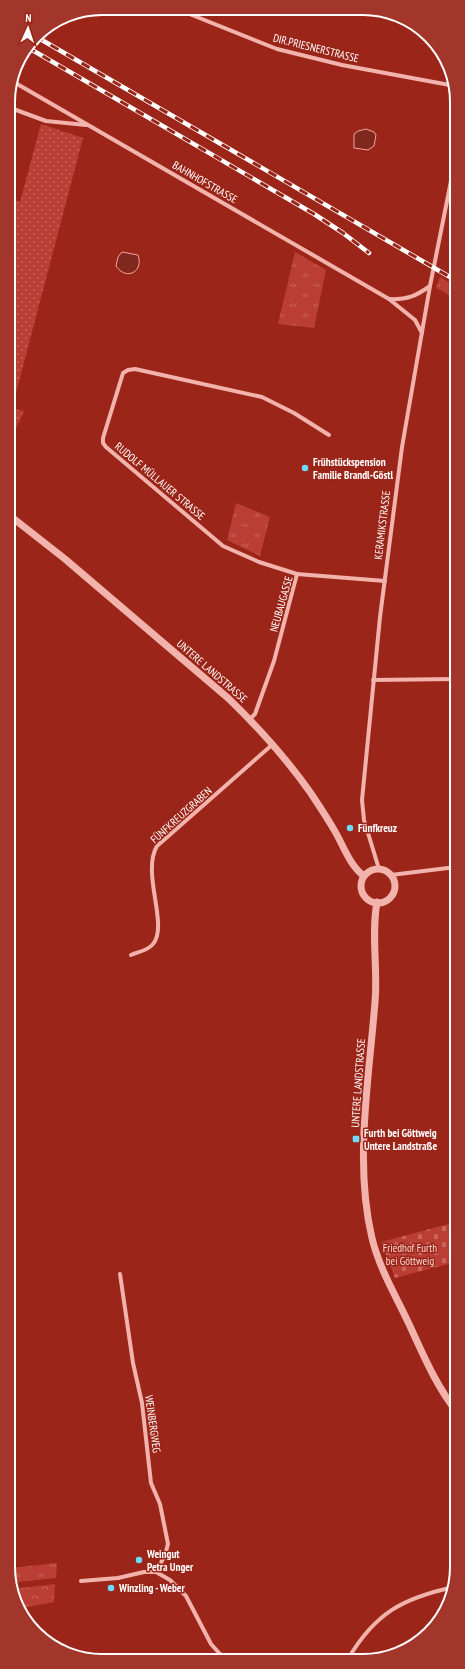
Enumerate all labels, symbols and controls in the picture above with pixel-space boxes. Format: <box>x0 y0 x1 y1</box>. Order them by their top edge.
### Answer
north arrow <box>8 8 48 48</box>
text: N <box>25 11 32 25</box>
street label: DIR.PRIESNERSTRASSE <box>272 31 361 65</box>
street label: BAHNHOFSTRASSE <box>170 158 240 206</box>
street label: RUDOLF MÜLLAUER STRASSE <box>112 439 208 523</box>
place label: Frühstückspension Familie Brandl-Göstl <box>313 455 393 482</box>
marker: Frühstückspension Familie Brandl-Göstl <box>300 463 310 473</box>
street label: KERAMIKSTRASSE <box>371 489 393 560</box>
street label: NEUBAUGASSE <box>266 574 296 633</box>
street label: UNTERE LANDSTRASSE <box>174 636 250 706</box>
street label: FÜNFKREUZGRABEN <box>147 784 215 846</box>
place label: Fünfkreuz <box>358 821 397 835</box>
marker: Fünfkreuz <box>345 823 355 833</box>
street label: UNTERE LANDSTRASSE <box>348 1038 368 1128</box>
place label: Furth bei Göttweig Untere Landstraße <box>364 1126 437 1153</box>
marker: Furth bei Göttweig Untere Landstraße <box>351 1134 361 1144</box>
park label: Friedhof Furth bei Göttweig <box>383 1241 437 1268</box>
street label: WEINBERGWEG <box>142 1394 164 1454</box>
place label: Weingut Petra Unger <box>146 1547 194 1574</box>
marker: Weingut Petra Unger <box>134 1555 144 1565</box>
place label: Winzling - Weber <box>118 1581 186 1595</box>
marker: Winzling - Weber <box>106 1583 116 1593</box>

